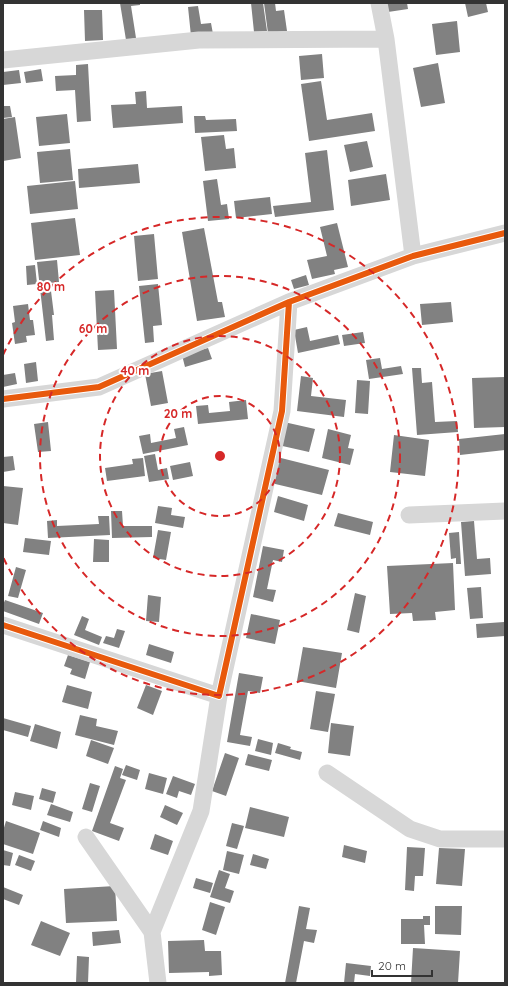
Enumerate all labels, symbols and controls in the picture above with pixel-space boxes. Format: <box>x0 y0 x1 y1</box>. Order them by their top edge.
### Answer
text: 80 m <box>37 279 65 294</box>
text: 60 m <box>79 321 107 336</box>
text: 40 m <box>121 363 149 378</box>
text: 20 m <box>164 406 192 421</box>
centre of rings <box>213 449 227 463</box>
scale bar <box>372 952 432 978</box>
text: 20 m <box>378 958 406 973</box>

